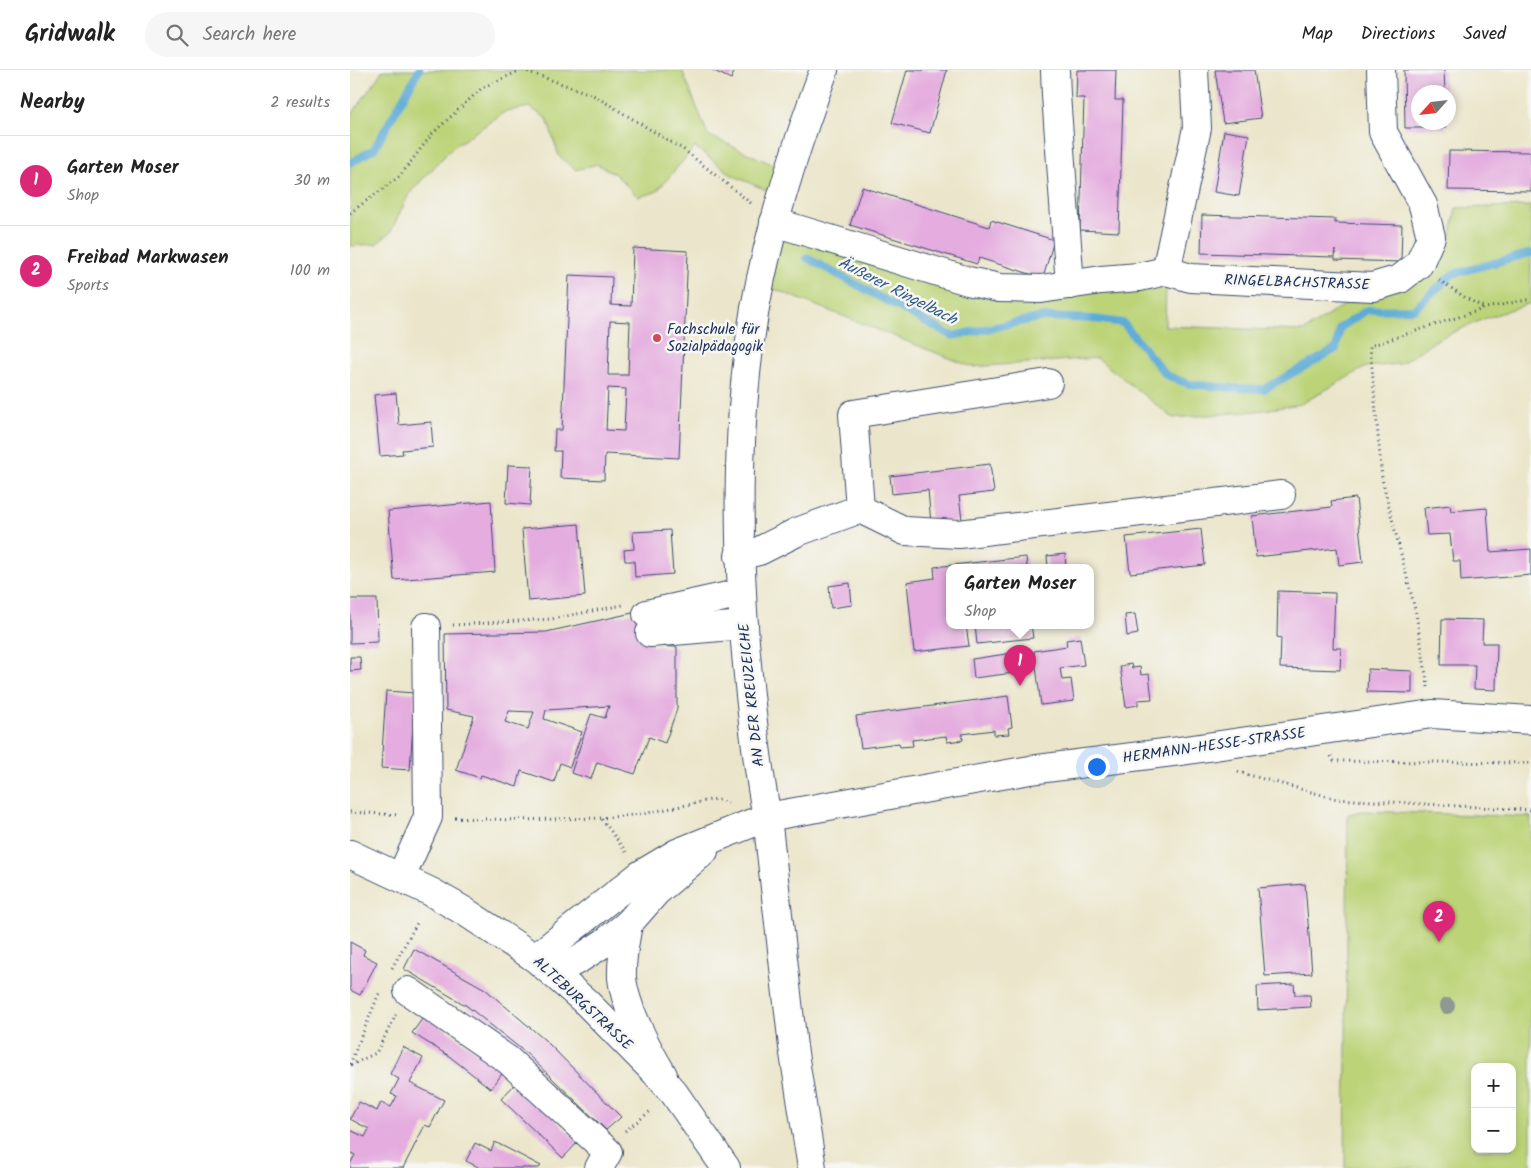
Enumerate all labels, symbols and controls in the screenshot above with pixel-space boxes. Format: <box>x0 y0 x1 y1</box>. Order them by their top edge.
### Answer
search box <box>145 12 495 57</box>
text: Gridwalk <box>25 15 115 54</box>
text: Search here <box>203 20 296 50</box>
text: Map <box>1301 20 1333 49</box>
text: Directions <box>1361 20 1435 49</box>
text: Saved <box>1463 20 1506 49</box>
icon: search <box>163 21 191 49</box>
north arrow <box>1411 85 1456 130</box>
text: Nearby <box>20 86 85 119</box>
text: 2 results <box>270 90 330 115</box>
text: Garten Moser <box>67 153 179 183</box>
text: 1 <box>34 168 38 193</box>
text: 30 m <box>294 168 330 193</box>
text: Shop <box>67 183 99 208</box>
text: Freibad Markwasen <box>67 243 229 273</box>
water label: Äußerer Ringelbach <box>834 251 962 333</box>
text: 2 <box>31 258 41 283</box>
text: 100 m <box>290 258 330 283</box>
street label: RINGELBACHSTRASSE <box>1224 268 1372 298</box>
text: Sports <box>67 273 109 298</box>
place label: Fachschule für Sozialpädagogik <box>667 318 764 359</box>
marker: Fachschule für Sozialpädagogik <box>651 332 663 344</box>
popup <box>946 564 1094 629</box>
text: Garten Moser <box>964 569 1076 599</box>
text: Shop <box>964 599 996 624</box>
street label: AN DER KREUZEICHE <box>732 621 771 768</box>
pin: 1 <box>1004 645 1036 686</box>
street label: HERMANN-HESSE-STRASSE <box>1121 721 1308 771</box>
your location <box>1084 754 1110 780</box>
pin: 2 <box>1423 901 1455 942</box>
street label: ALTEBURGSTRASSE <box>527 951 639 1057</box>
map controls <box>1471 1063 1516 1153</box>
button: + <box>1471 1063 1516 1108</box>
button: − <box>1471 1108 1516 1153</box>

